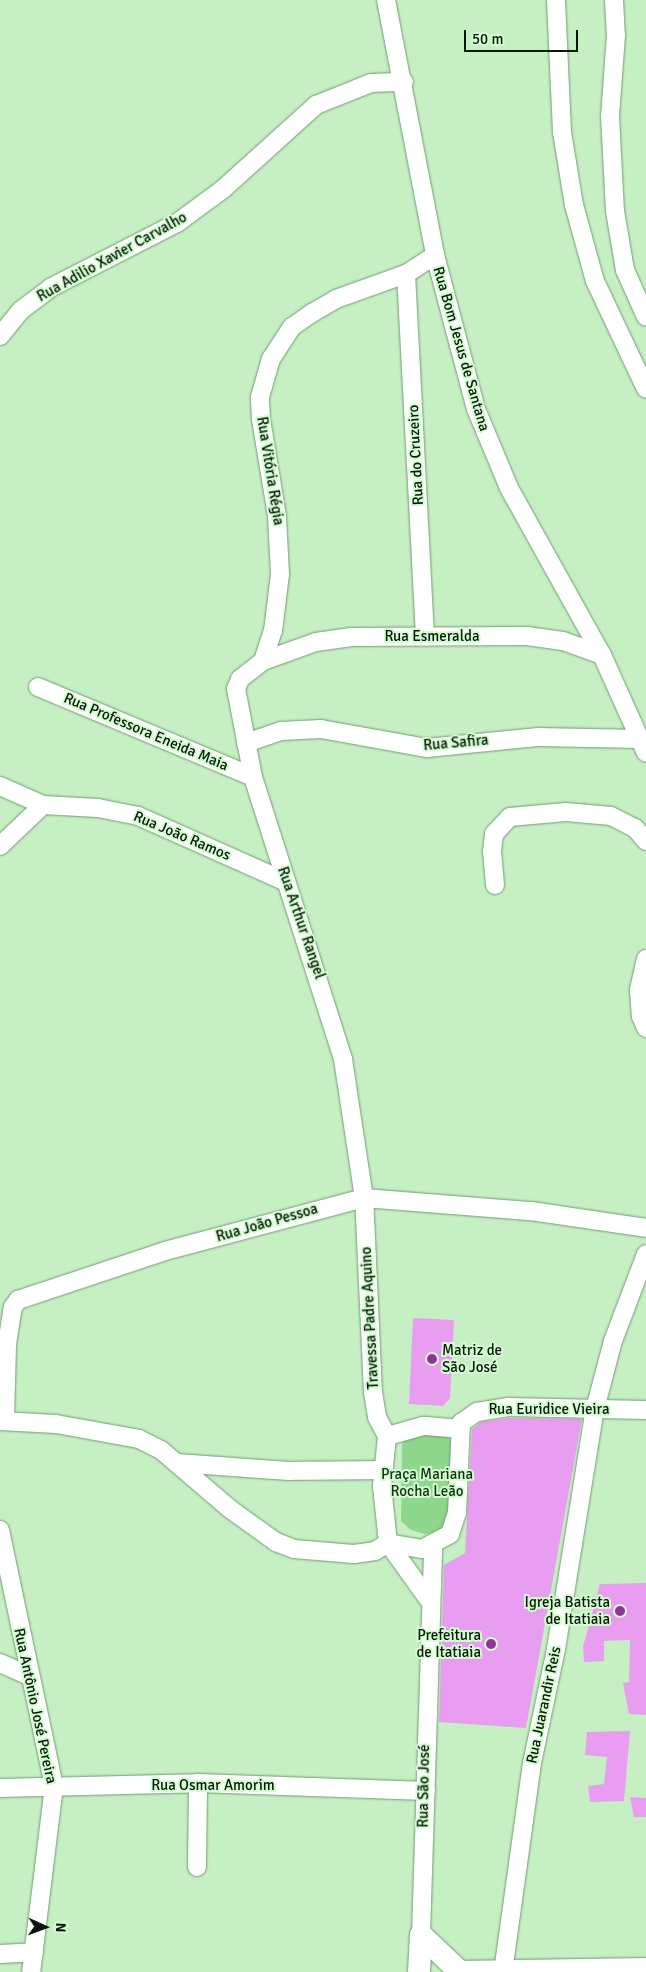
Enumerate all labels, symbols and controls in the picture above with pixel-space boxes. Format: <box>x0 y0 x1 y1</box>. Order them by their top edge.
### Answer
scale bar <box>466 20 580 52</box>
text: 50 m <box>472 30 503 48</box>
street label: Rua Adilio Xavier Carvalho <box>34 208 190 306</box>
street label: Rua Bom Jesus de Santana <box>429 265 493 433</box>
street label: Rua do Cruzeiro <box>404 404 428 506</box>
street label: Rua Vitória Régia <box>253 415 287 527</box>
street label: Rua Esmeralda <box>384 628 480 646</box>
street label: Rua Professora Eneida Maia <box>61 689 231 775</box>
street label: Rua Safira <box>423 731 489 755</box>
street label: Rua João Ramos <box>131 807 233 865</box>
street label: Rua Arthur Rangel <box>273 864 329 982</box>
street label: Rua João Pessoa <box>214 1200 320 1246</box>
street label: Travessa Padre Aquino <box>357 1246 383 1390</box>
place label: Matriz de São José <box>442 1341 502 1376</box>
marker: Matriz de São José <box>426 1353 438 1365</box>
street label: Rua Euridice Vieira <box>488 1401 610 1419</box>
park label: Praça Mariana Rocha Leão <box>381 1465 473 1500</box>
place label: Igreja Batista de Itatiaia <box>524 1593 610 1628</box>
marker: Igreja Batista de Itatiaia <box>614 1605 626 1617</box>
street label: Rua Antônio José Pereira <box>10 1626 60 1786</box>
place label: Prefeitura de Itatiaia <box>416 1626 481 1661</box>
marker: Prefeitura de Itatiaia <box>485 1638 497 1650</box>
street label: Rua Juarandir Reis <box>523 1645 565 1765</box>
street label: Rua São José <box>414 1744 434 1828</box>
street label: Rua Osmar Amorim <box>151 1777 275 1795</box>
north arrow <box>20 1902 70 1952</box>
text: N <box>52 1922 69 1933</box>

